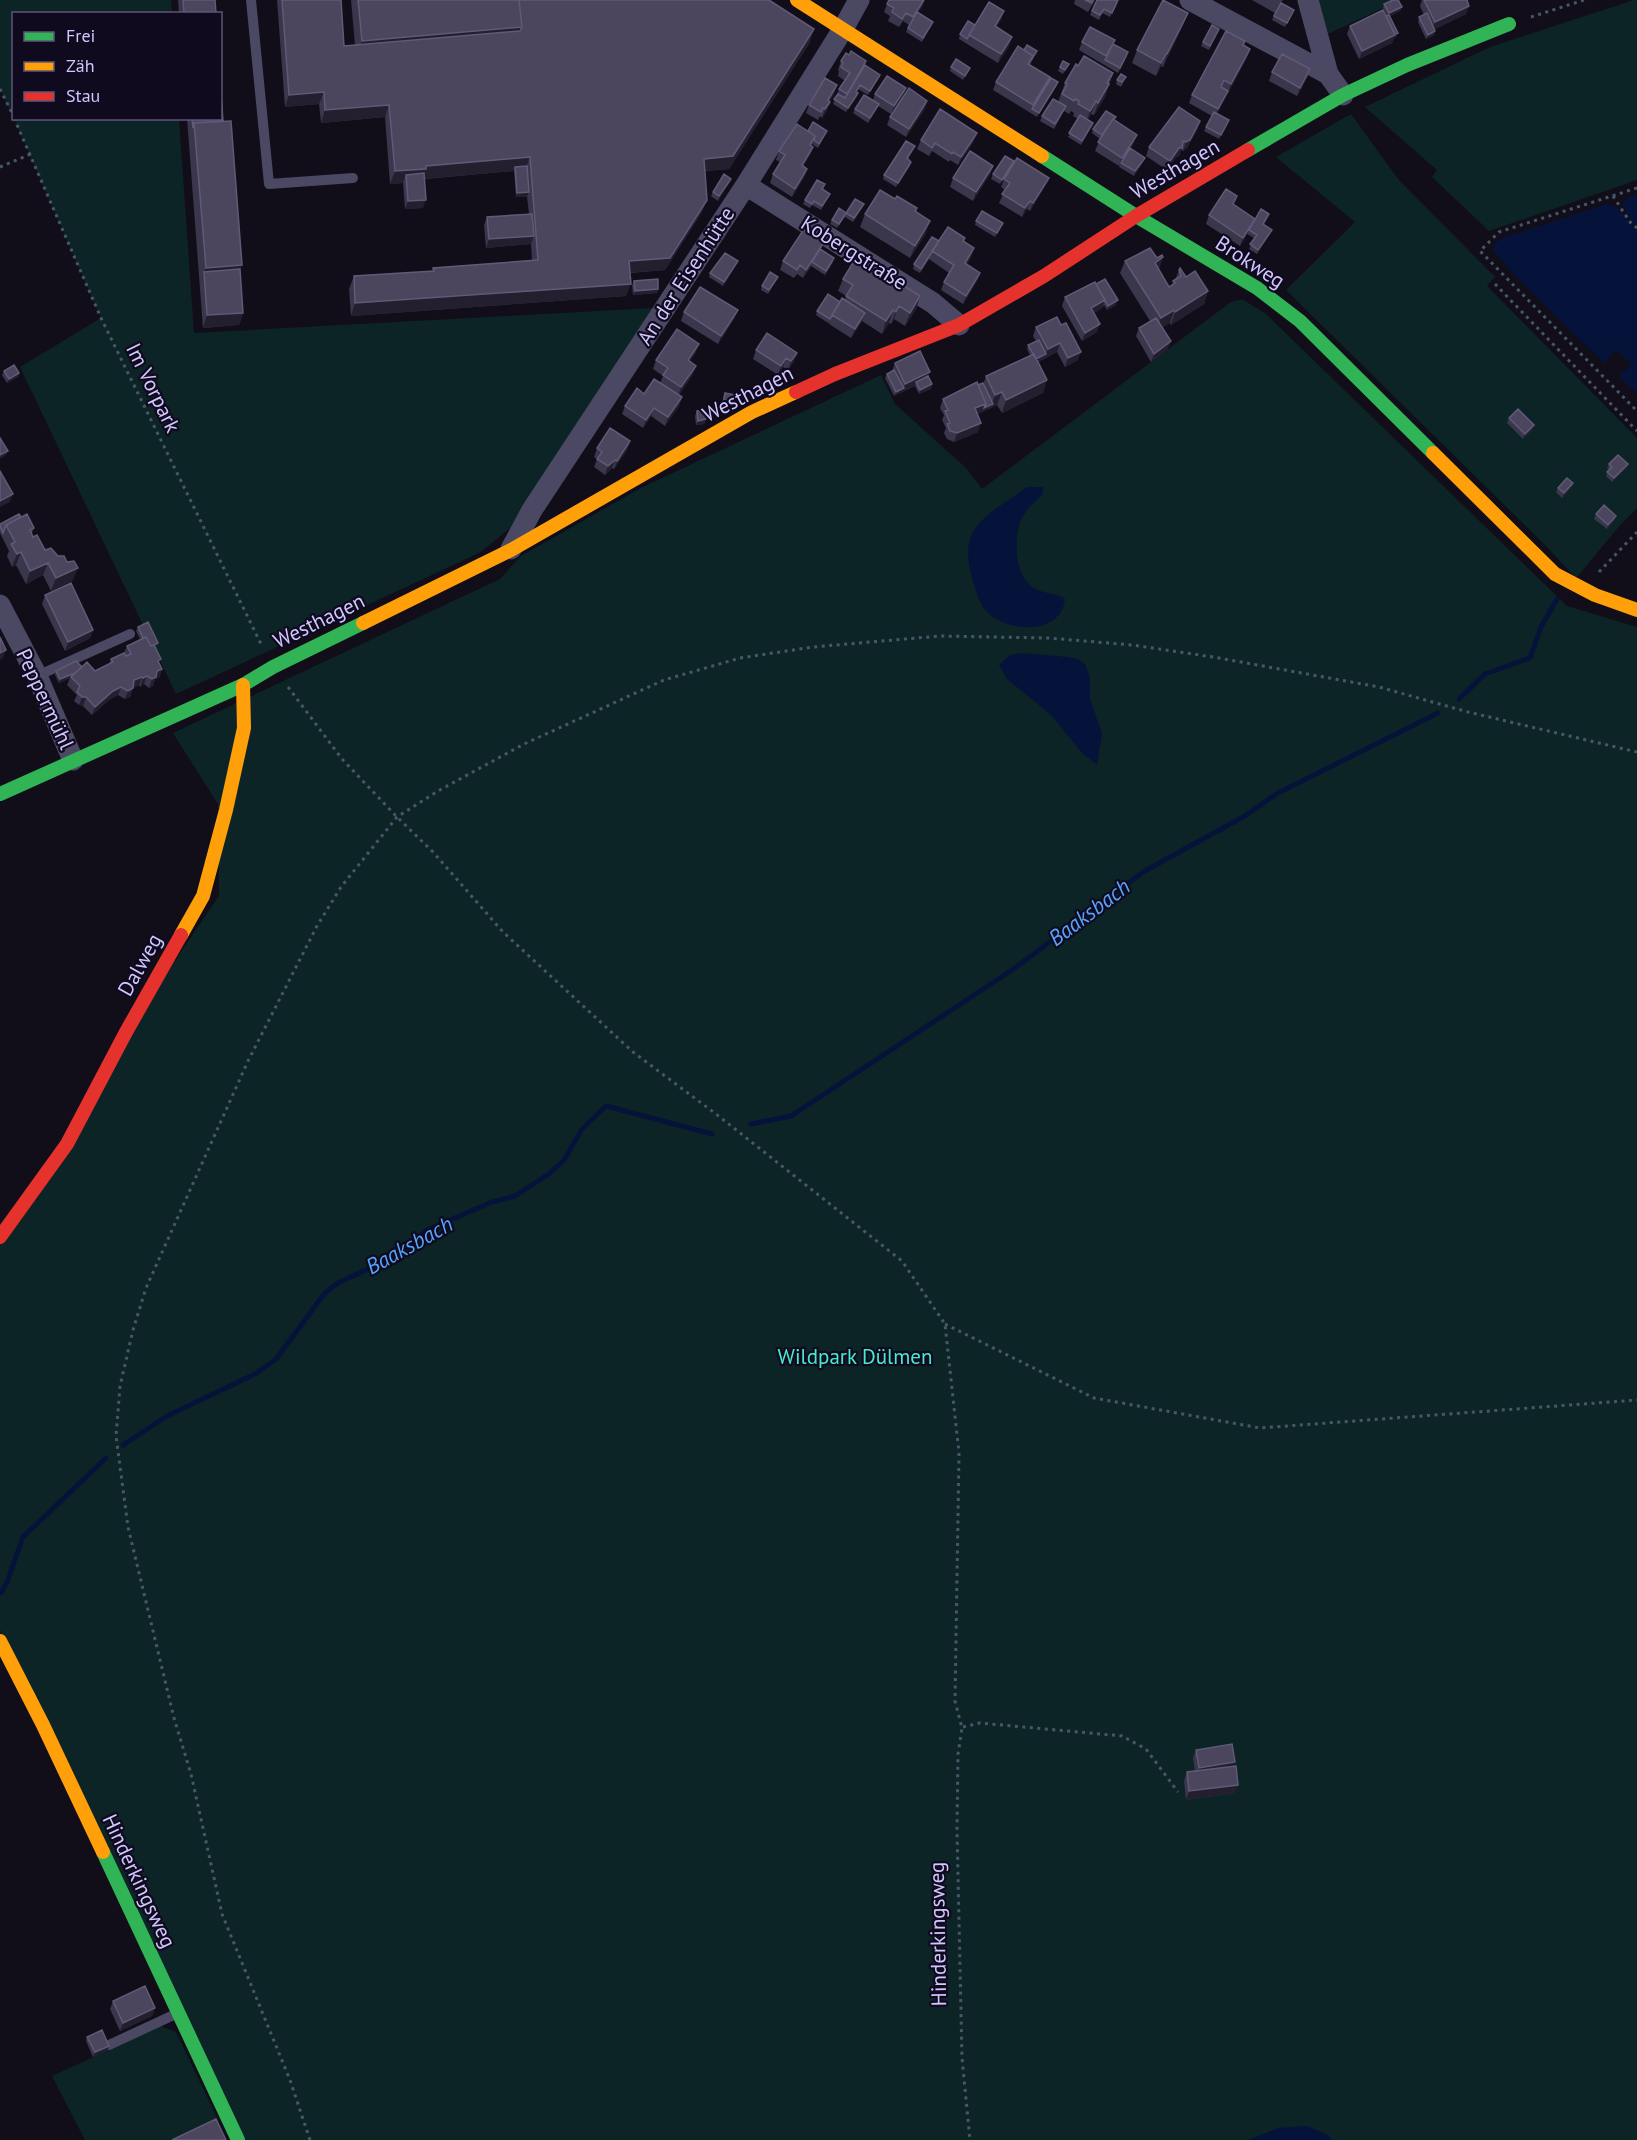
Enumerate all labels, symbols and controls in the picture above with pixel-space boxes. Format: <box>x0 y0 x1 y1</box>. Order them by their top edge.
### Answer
legend <box>12 12 222 120</box>
text: Frei <box>66 24 95 47</box>
text: Zäh <box>66 54 95 77</box>
text: Stau <box>66 84 100 107</box>
street label: Westhagen <box>1125 132 1224 205</box>
street label: An der Eisenhütte <box>631 202 740 350</box>
street label: Kobergstraße <box>796 209 912 296</box>
street label: Brokweg <box>1210 229 1290 294</box>
street label: Im Vorpark <box>120 339 187 437</box>
street label: Westhagen <box>698 359 798 428</box>
street label: Westhagen <box>269 587 369 654</box>
street label: Peppermühl <box>10 644 81 754</box>
water label: Baaksbach <box>1042 872 1136 952</box>
street label: Dalweg <box>111 929 168 1001</box>
water label: Baaksbach <box>361 1210 457 1280</box>
park label: Wildpark Dülmen <box>778 1343 932 1370</box>
street label: Hinderkingsweg <box>97 1810 182 1952</box>
street label: Hinderkingsweg <box>923 1862 952 2007</box>

